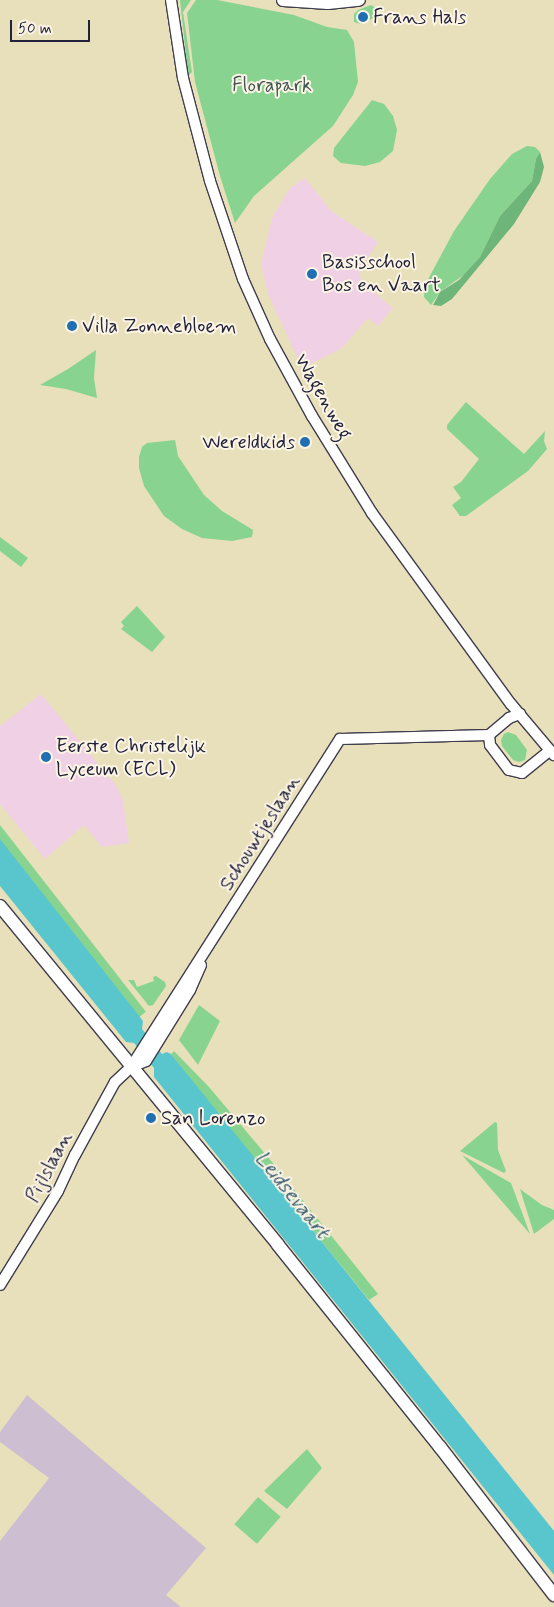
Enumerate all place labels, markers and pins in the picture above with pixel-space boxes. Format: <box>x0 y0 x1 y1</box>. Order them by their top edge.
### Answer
place label: Frans Hals <box>373 5 468 29</box>
marker: Frans Hals <box>357 11 369 23</box>
place label: Basisschool Bos en Vaart <box>322 250 433 297</box>
marker: Basisschool Bos en Vaart <box>306 268 318 280</box>
place label: Villa Zonnebloem <box>82 314 236 338</box>
marker: Villa Zonnebloem <box>66 320 78 332</box>
place label: Wereldkids <box>202 430 295 454</box>
marker: Wereldkids <box>299 436 311 448</box>
place label: Eerste Christelijk Lyceum (ECL) <box>56 734 206 781</box>
marker: Eerste Christelijk Lyceum (ECL) <box>40 751 52 763</box>
place label: San Lorenzo <box>161 1106 270 1130</box>
marker: San Lorenzo <box>145 1112 157 1124</box>

